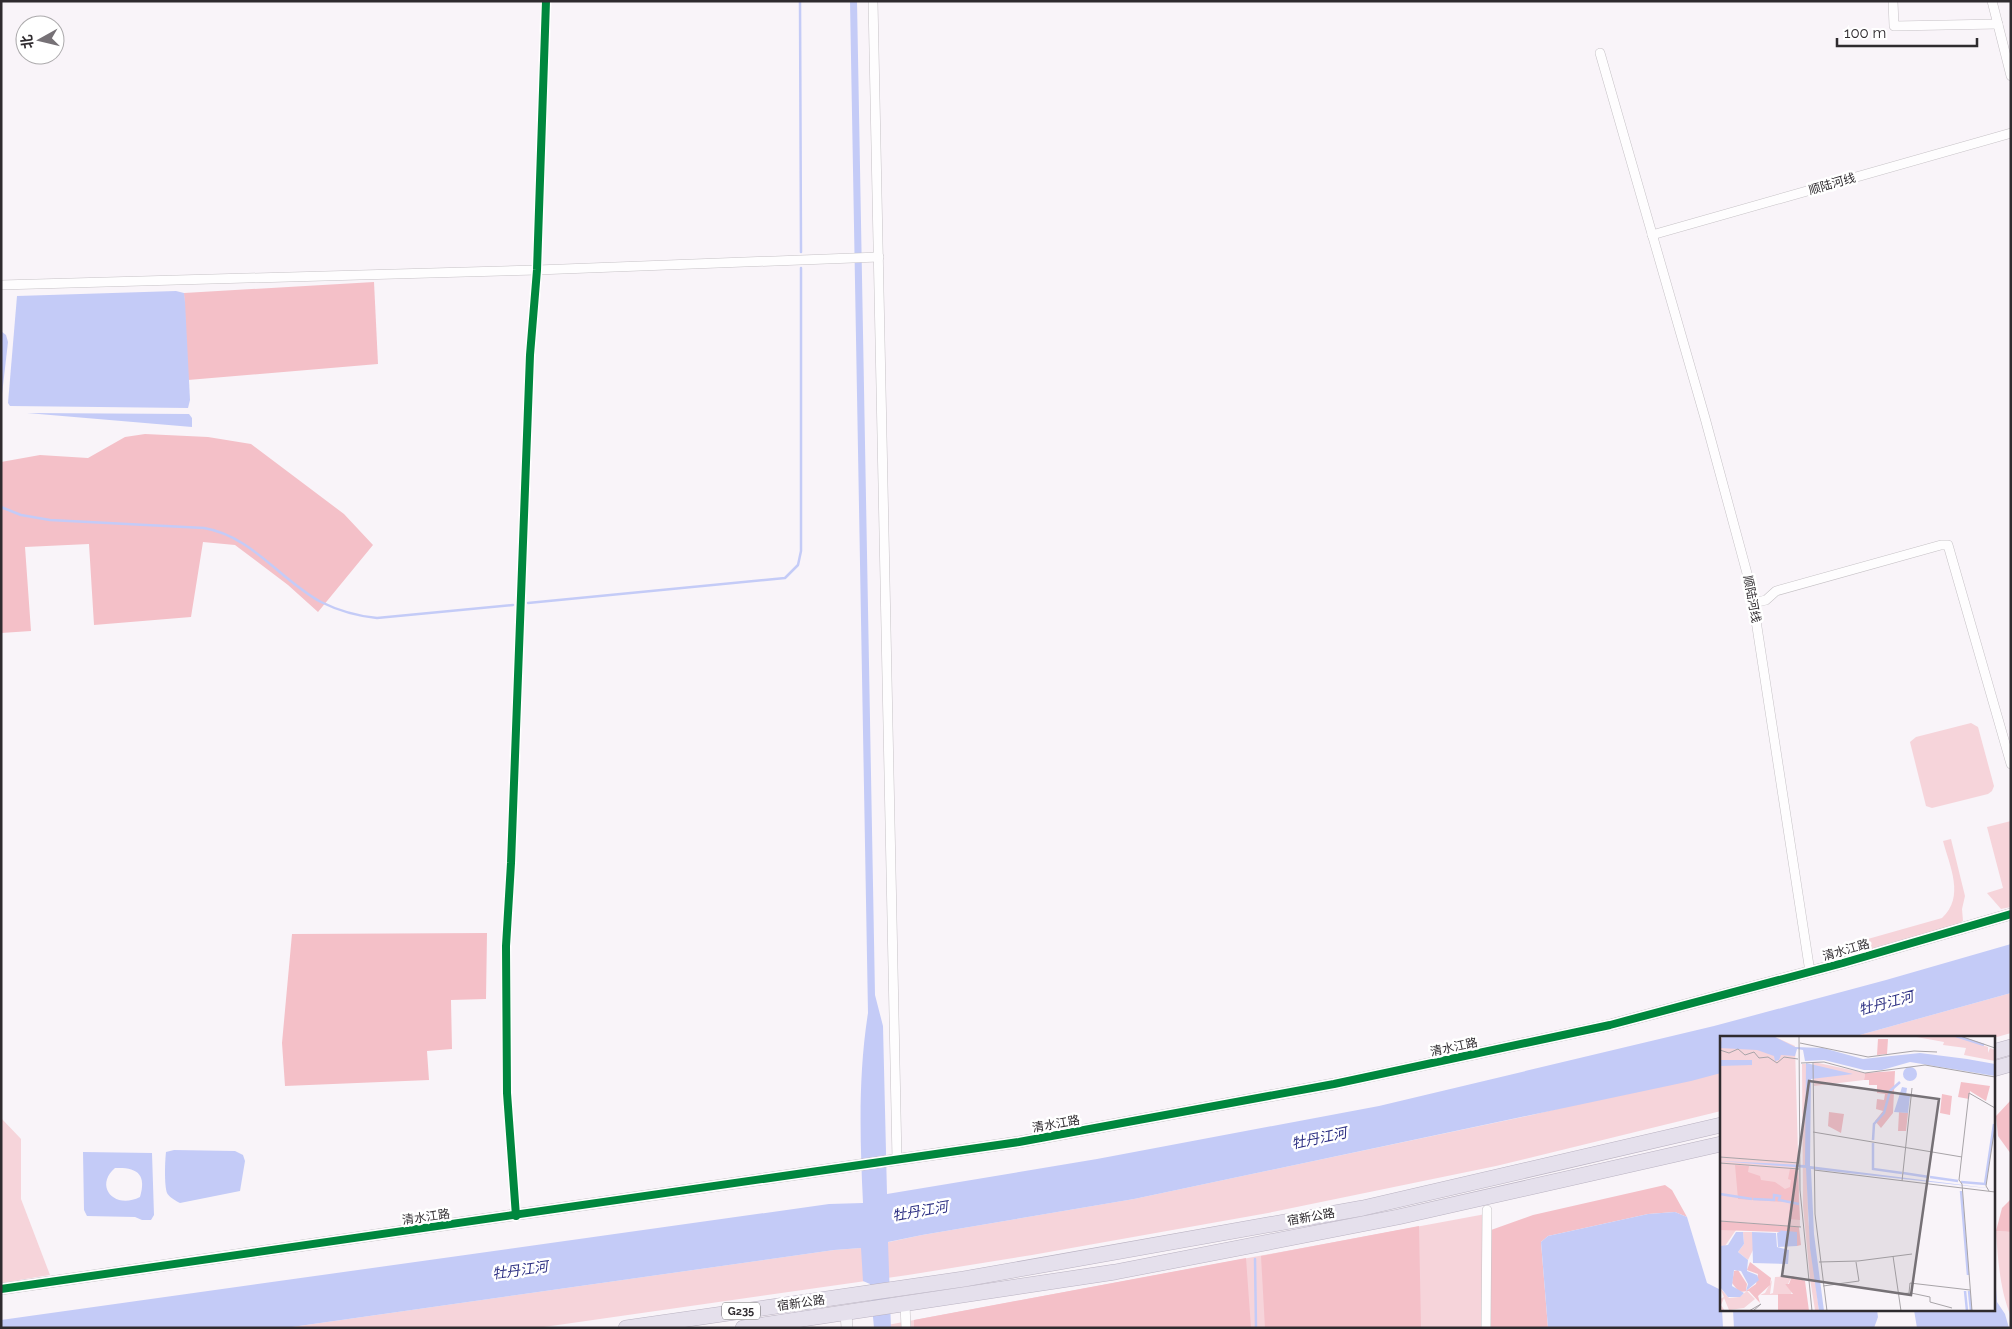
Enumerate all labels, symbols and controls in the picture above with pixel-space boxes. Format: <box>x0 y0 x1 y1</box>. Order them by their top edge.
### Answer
north arrow <box>15 15 65 65</box>
scale bar <box>1837 15 1977 47</box>
text: 100 m <box>1844 24 1886 42</box>
text: 北 <box>18 34 36 50</box>
street label: 顺陆河线 <box>1807 171 1857 197</box>
street label: 顺陆河线 <box>1741 574 1763 624</box>
street label: 清水江路 <box>1821 937 1871 963</box>
water label: 牡丹江河 <box>1857 987 1918 1018</box>
street label: 清水江路 <box>1429 1035 1479 1059</box>
inset map <box>1720 1036 1994 1312</box>
street label: 清水江路 <box>1031 1113 1081 1135</box>
water label: 牡丹江河 <box>1290 1124 1351 1152</box>
water label: 牡丹江河 <box>891 1198 952 1224</box>
street label: 宿新公路 <box>1286 1206 1336 1228</box>
street label: 清水江路 <box>401 1207 451 1227</box>
water label: 牡丹江河 <box>491 1258 552 1282</box>
street label: 宿新公路 <box>776 1293 826 1313</box>
road number: G235 <box>722 1302 760 1320</box>

